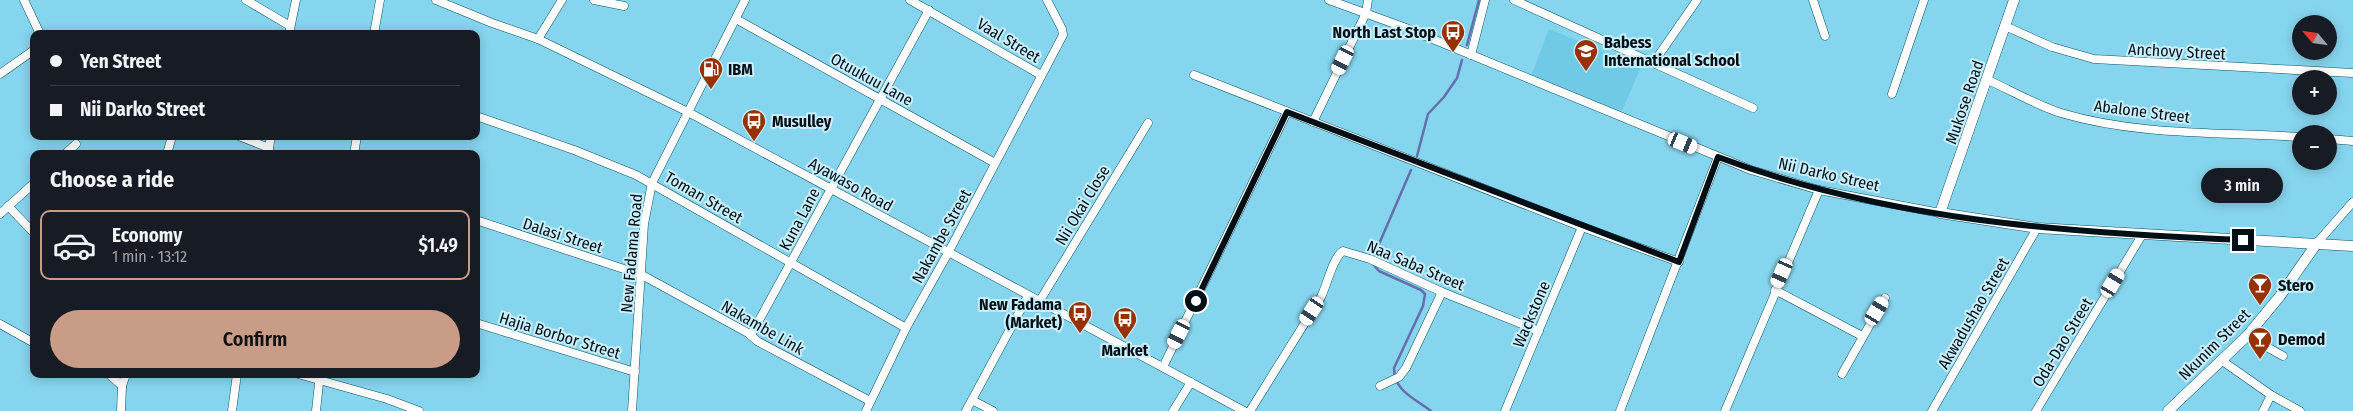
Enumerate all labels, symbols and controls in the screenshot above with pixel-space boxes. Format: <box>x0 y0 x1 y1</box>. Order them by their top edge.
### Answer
street label: Vaal Street <box>974 14 1044 67</box>
north arrow <box>2292 15 2338 60</box>
map controls <box>2292 15 2337 170</box>
bus stop icon: North Last Stop <box>1440 19 1466 53</box>
place label: North Last Stop <box>1333 23 1436 42</box>
place label: Babess International School <box>1604 33 1740 70</box>
school or university icon: Babess International School <box>1573 38 1599 72</box>
street label: Anchovy Street <box>2128 39 2227 64</box>
car <box>1329 43 1356 77</box>
street label: Otuukuu Lane <box>827 49 916 110</box>
text: Yen Street <box>80 50 162 73</box>
fuel station icon: IBM <box>698 56 724 90</box>
street label: Mukose Road <box>1941 58 1988 146</box>
place label: IBM <box>728 60 753 79</box>
button: + <box>2292 70 2337 115</box>
street label: Abalone Street <box>2093 96 2192 127</box>
text: Nii Darko Street <box>80 98 205 121</box>
bus stop icon: Musulley <box>741 108 767 142</box>
place label: Musulley <box>772 112 832 131</box>
button: − <box>2292 125 2337 170</box>
car <box>1666 130 1699 156</box>
street label: Ayawaso Road <box>805 154 896 215</box>
street label: Nii Darko Street <box>1777 154 1882 195</box>
street label: Nii Okai Close <box>1051 162 1114 249</box>
text: Choose a ride <box>50 166 174 193</box>
street label: Toman Street <box>661 168 747 228</box>
callout: 3 min <box>2202 168 2284 202</box>
text: 3 min <box>2224 176 2260 195</box>
street label: Kuna Lane <box>775 185 824 254</box>
street label: Nakambe Street <box>908 185 975 287</box>
street label: New Fadama Road <box>617 193 646 313</box>
street label: Dalasi Street <box>521 214 606 258</box>
icon: car <box>52 223 97 268</box>
text: Economy <box>112 224 182 247</box>
route end <box>2232 229 2254 251</box>
text: $1.49 <box>419 234 458 257</box>
street label: Naa Saba Street <box>1364 236 1468 295</box>
text: 1 min · 13:12 <box>112 247 187 266</box>
street label: Akwadushao Street <box>1934 253 2013 372</box>
car <box>1769 256 1794 290</box>
car <box>2098 266 2127 300</box>
bar icon: Stero <box>2247 272 2273 306</box>
place label: Stero <box>2278 276 2314 295</box>
street label: Wackstone <box>1509 278 1554 350</box>
route start <box>1185 290 1207 312</box>
car <box>1297 294 1326 328</box>
car <box>1862 294 1891 328</box>
street label: Oda-Dao Street <box>2028 294 2097 390</box>
place label: New Fadama (Market) <box>979 295 1062 332</box>
street label: Nakambe Link <box>718 296 808 359</box>
bus stop icon: New Fadama (Market) <box>1067 300 1093 334</box>
street label: Nkunim Street <box>2175 304 2255 384</box>
bus stop icon: Market <box>1112 306 1138 340</box>
street label: Hajia Borbor Street <box>497 308 623 363</box>
button: Confirm <box>50 310 460 368</box>
car <box>1165 317 1192 351</box>
bar icon: Demod <box>2247 326 2273 360</box>
place label: Demod <box>2278 330 2325 349</box>
place label: Market <box>1101 341 1149 360</box>

